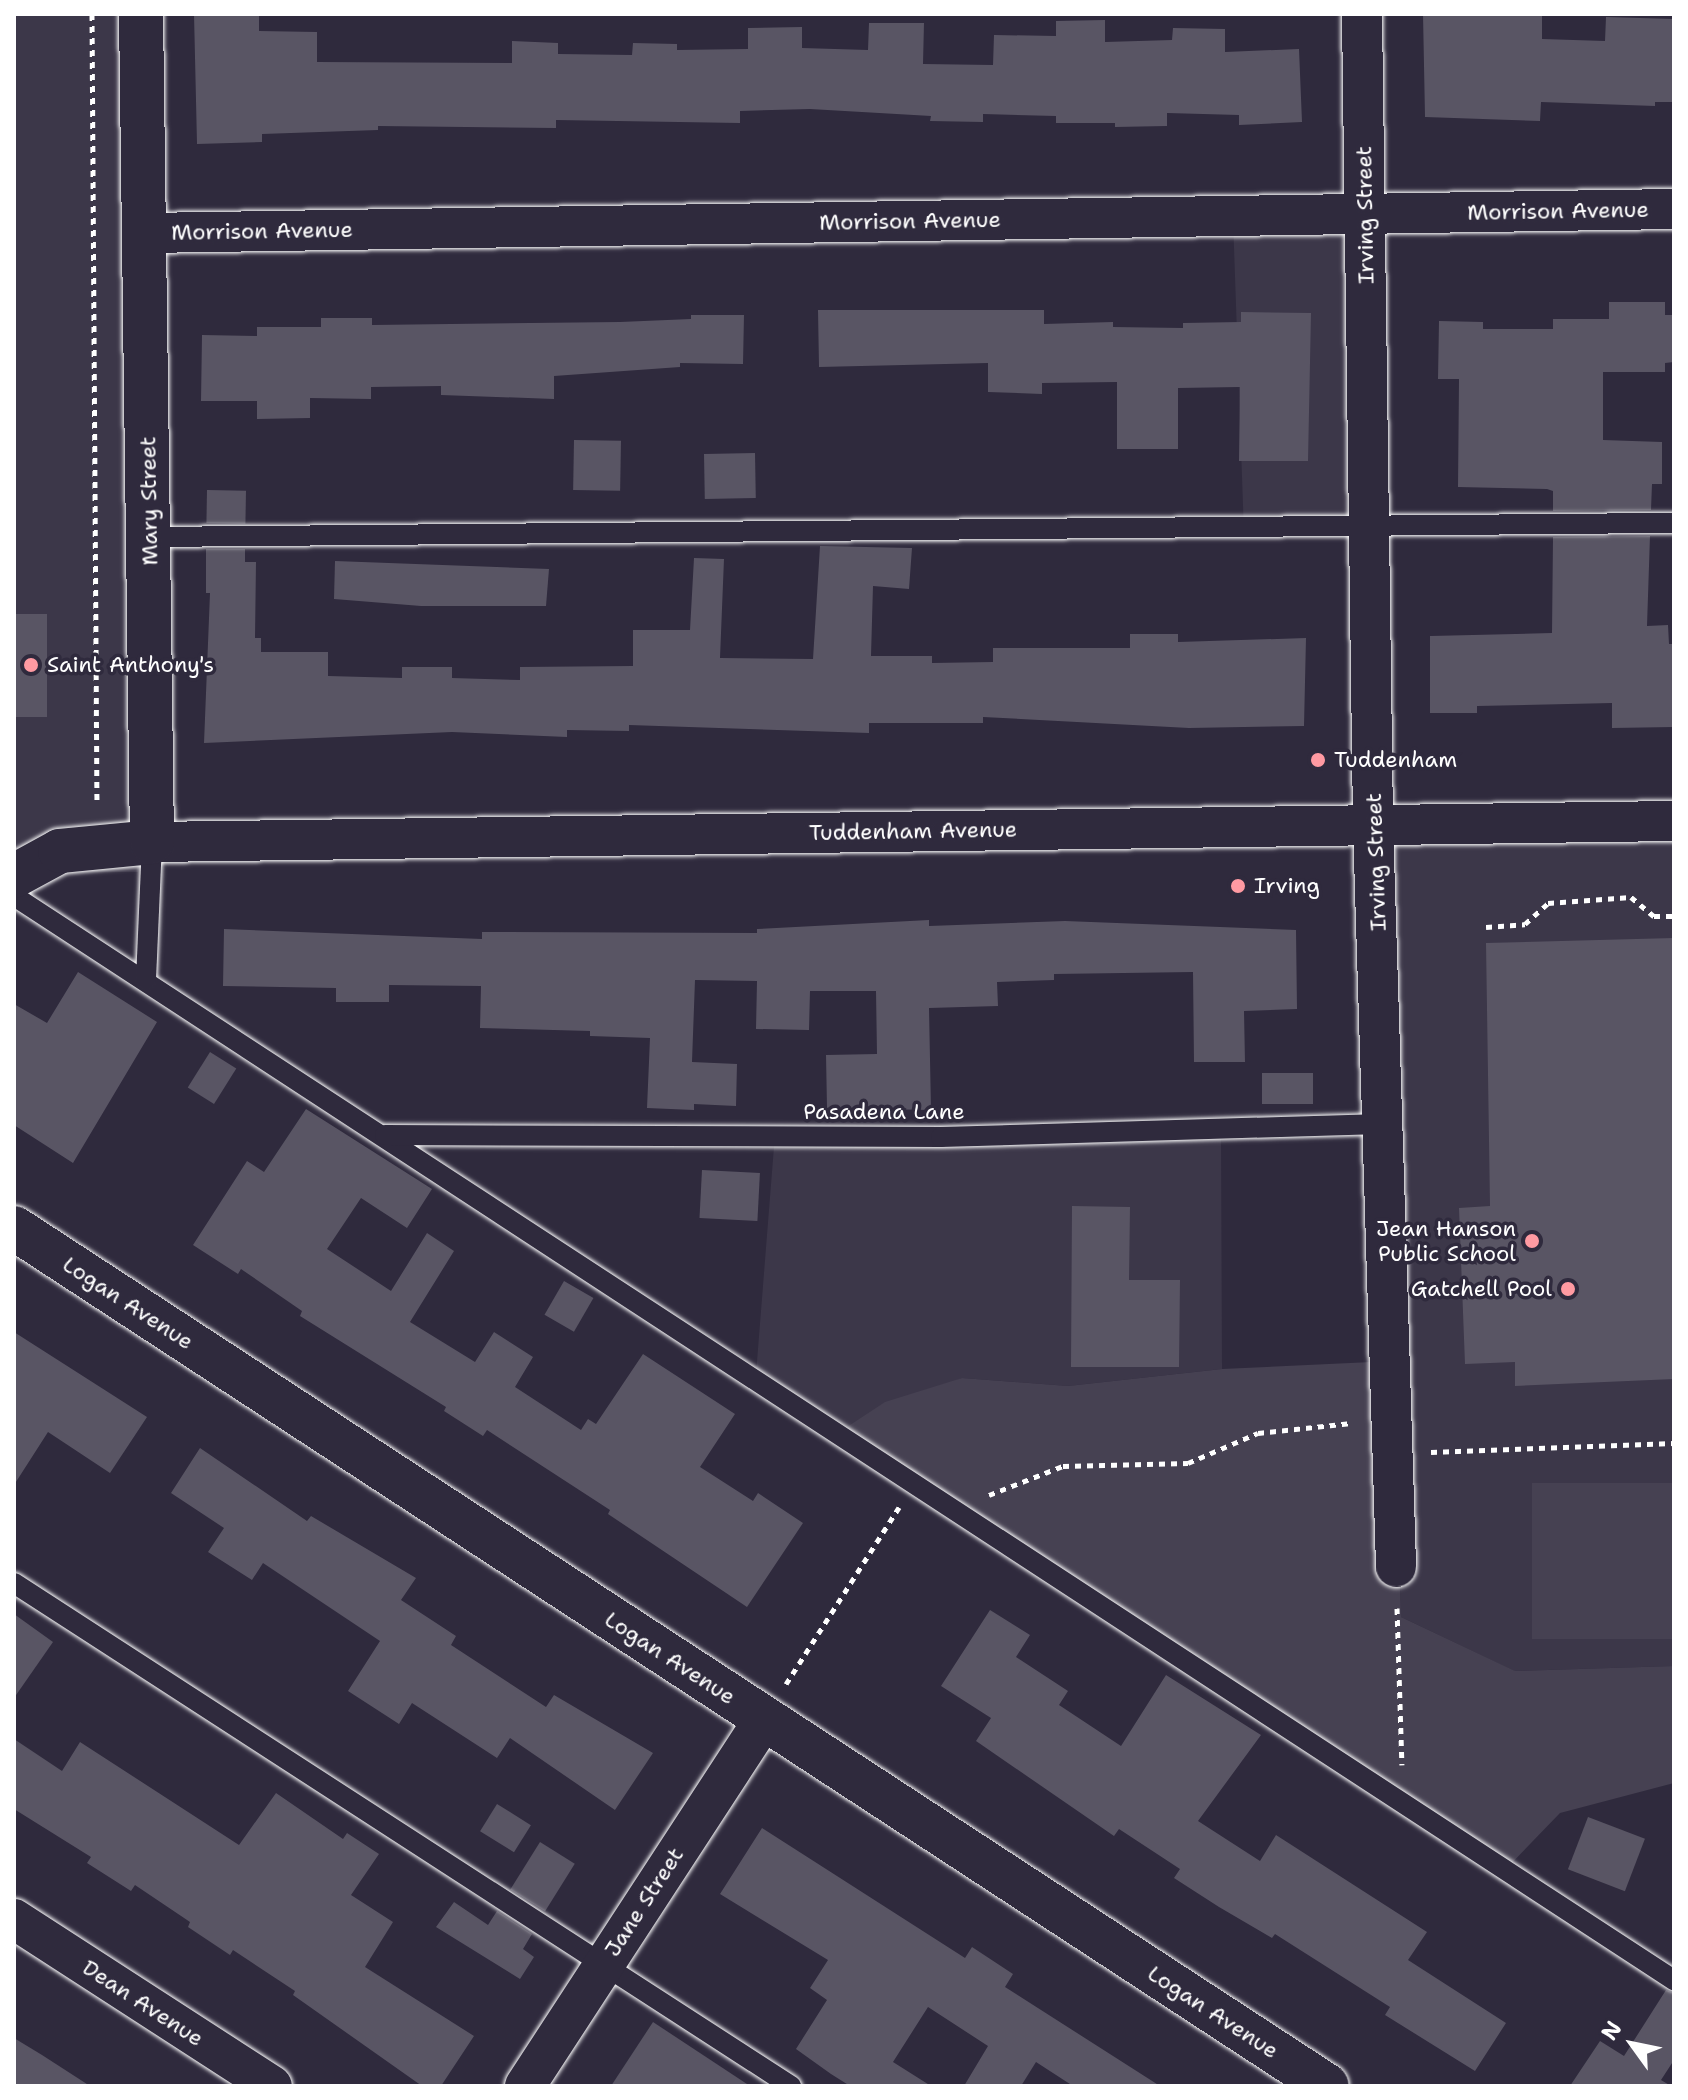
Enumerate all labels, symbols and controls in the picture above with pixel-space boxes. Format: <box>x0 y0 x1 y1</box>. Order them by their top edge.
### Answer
street label: Irving Street <box>1351 146 1379 284</box>
street label: Morrison Avenue <box>1467 196 1649 226</box>
street label: Morrison Avenue <box>819 206 1001 236</box>
street label: Morrison Avenue <box>171 216 353 246</box>
street label: Mary Street <box>135 436 163 566</box>
place label: Saint Anthony's <box>47 652 214 678</box>
marker: Saint Anthony's <box>22 656 40 674</box>
place label: Tuddenham <box>1334 747 1457 773</box>
marker: Tuddenham <box>1309 751 1327 769</box>
street label: Irving Street <box>1360 792 1392 932</box>
street label: Tuddenham Avenue <box>809 816 1017 846</box>
place label: Irving <box>1254 873 1320 899</box>
marker: Irving <box>1229 877 1247 895</box>
street label: Pasadena Lane <box>803 1099 965 1125</box>
place label: Jean Hanson Public School <box>1376 1215 1516 1266</box>
marker: Jean Hanson Public School <box>1523 1232 1541 1250</box>
street label: Logan Avenue <box>58 1251 198 1355</box>
place label: Gatchell Pool <box>1411 1276 1552 1302</box>
marker: Gatchell Pool <box>1559 1280 1577 1298</box>
street label: Logan Avenue <box>600 1606 740 1710</box>
street label: Jane Street <box>599 1843 689 1961</box>
street label: Dean Avenue <box>78 1954 208 2052</box>
street label: Logan Avenue <box>1143 1960 1283 2064</box>
north arrow <box>1592 2004 1672 2084</box>
text: N <box>1595 2015 1628 2046</box>

